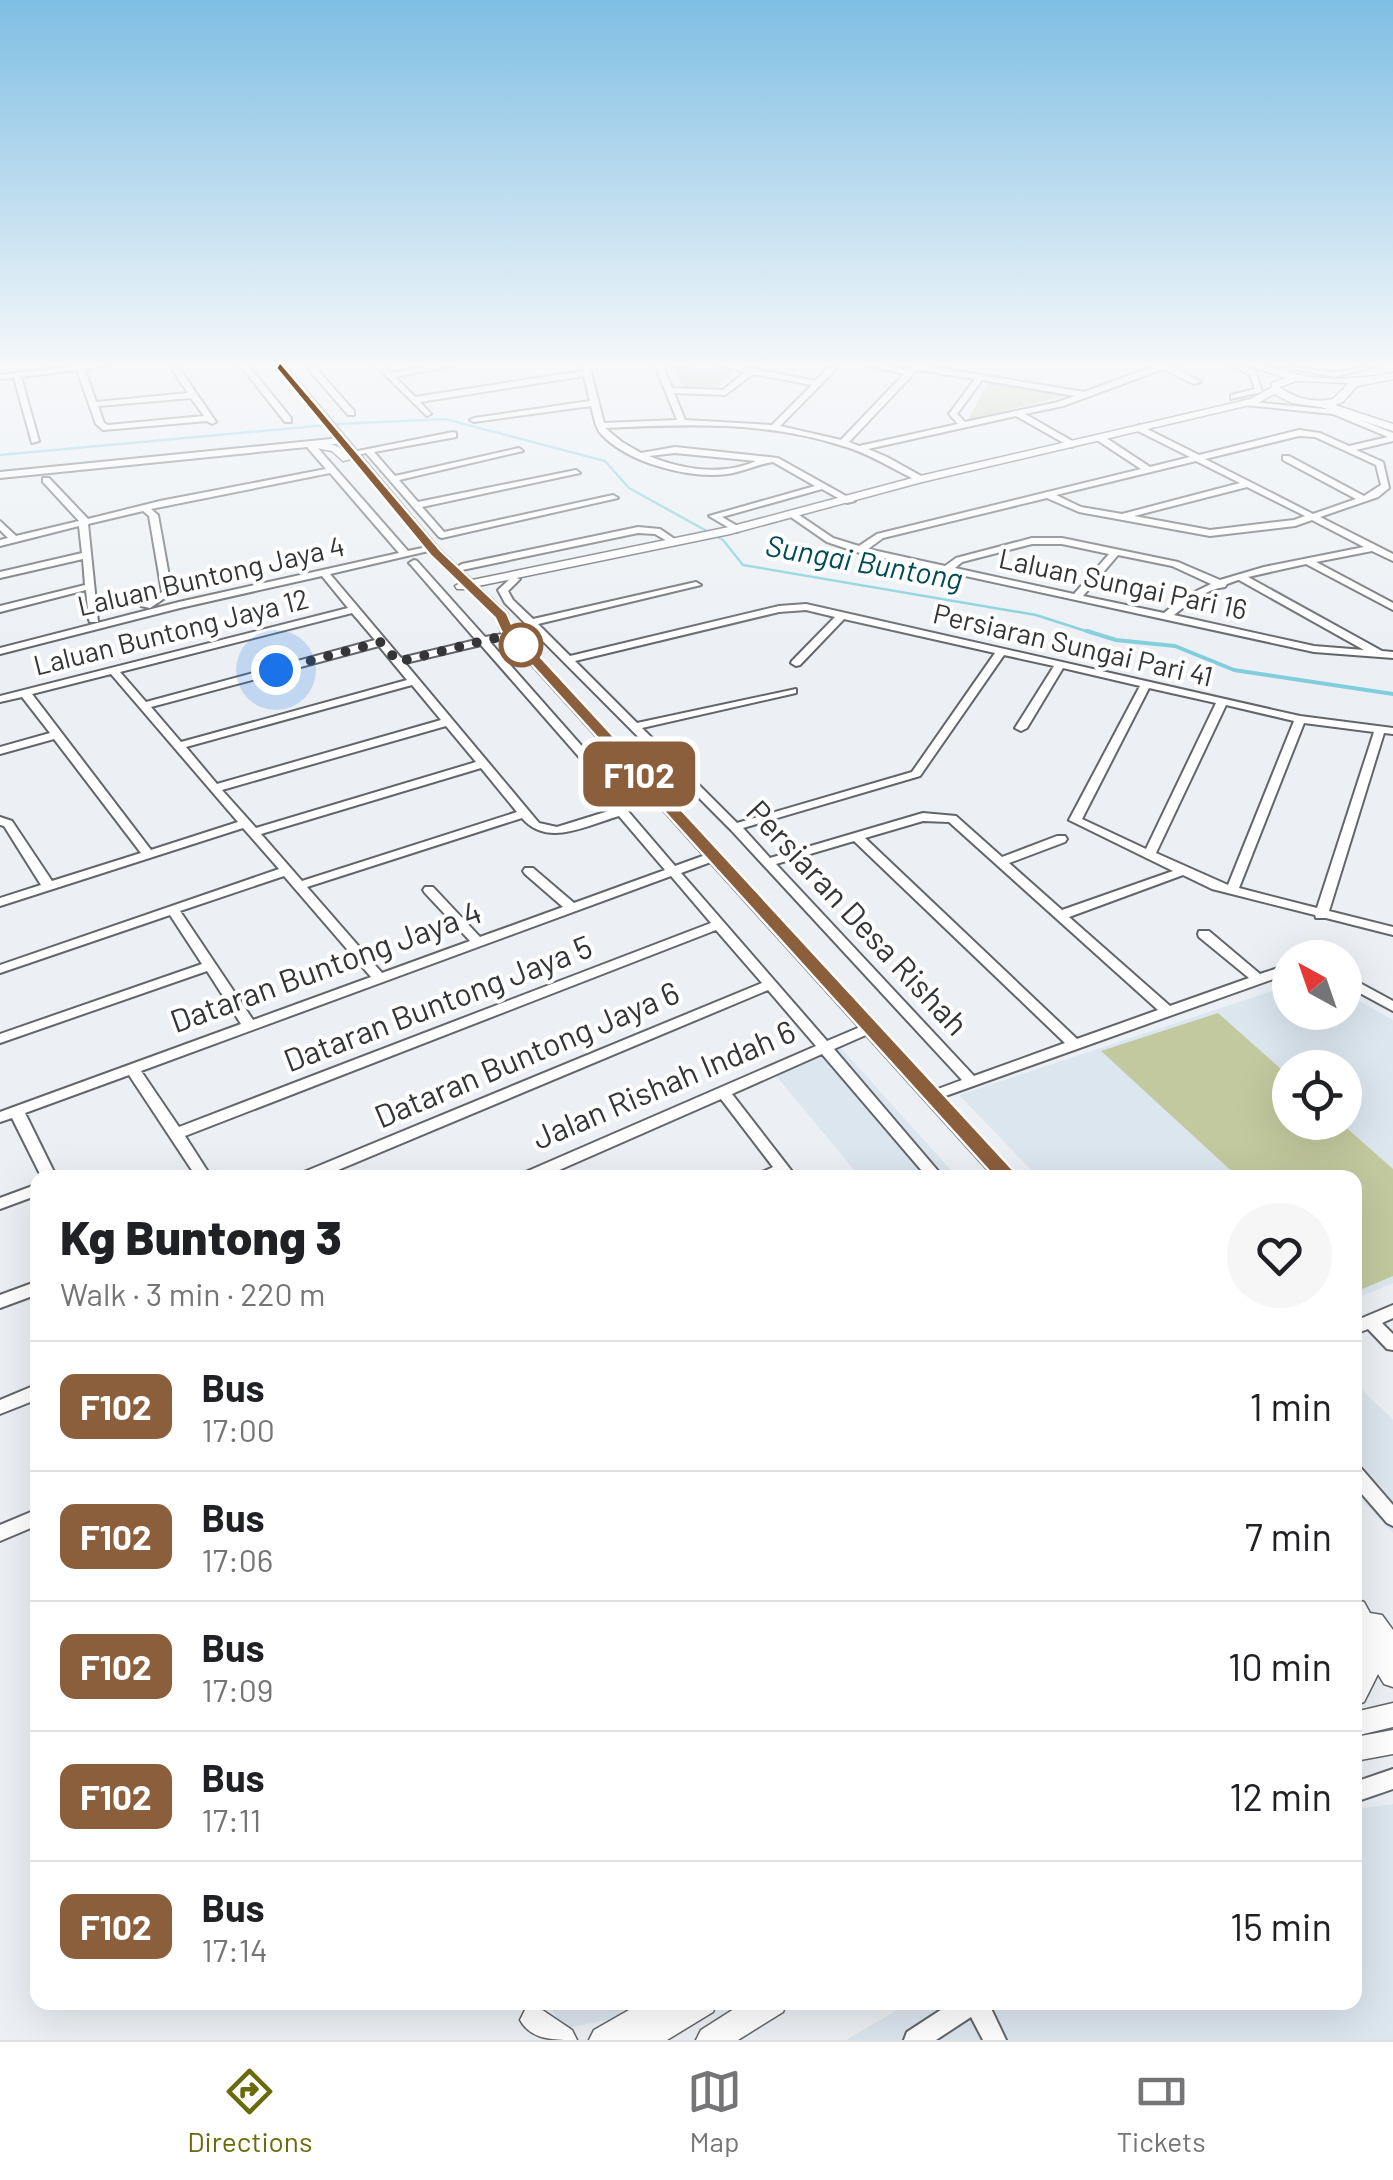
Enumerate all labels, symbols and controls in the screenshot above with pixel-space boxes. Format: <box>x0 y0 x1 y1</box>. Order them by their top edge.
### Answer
water label: Sungai Buntong <box>763 526 966 596</box>
street label: Laluan Buntong Jaya 4 <box>74 528 348 622</box>
street label: Laluan Sungai Pari 16 <box>996 540 1251 626</box>
street label: Laluan Buntong Jaya 12 <box>30 580 312 682</box>
street label: Persiaran Sungai Pari 41 <box>930 595 1216 693</box>
unlabelled marker <box>500 624 542 666</box>
your location <box>251 645 301 695</box>
line badge: F102 <box>569 742 709 806</box>
text: F102 <box>603 753 675 795</box>
street label: Persiaran Desa Rishah <box>740 791 977 1042</box>
street label: Dataran Buntong Jaya 4 <box>165 891 486 1039</box>
street label: Dataran Buntong Jaya 5 <box>278 926 597 1078</box>
north arrow <box>1272 940 1362 1030</box>
map controls <box>1272 940 1362 1140</box>
street label: Dataran Buntong Jaya 6 <box>368 972 684 1135</box>
street label: Jalan Rishah Indah 6 <box>526 1011 800 1156</box>
button: locate <box>1272 1050 1362 1140</box>
button: heart <box>1227 1203 1332 1308</box>
text: Kg Buntong 3 <box>60 1207 342 1265</box>
text: Walk · 3 min · 220 m <box>60 1274 325 1312</box>
text: Bus <box>202 1364 265 1410</box>
text: 1 min <box>1250 1383 1332 1429</box>
text: F102 <box>80 1385 152 1427</box>
text: 17:00 <box>202 1410 275 1448</box>
text: Bus <box>202 1494 265 1540</box>
text: 7 min <box>1245 1513 1332 1559</box>
text: F102 <box>80 1515 152 1557</box>
text: 17:06 <box>202 1540 273 1578</box>
text: Bus <box>202 1624 265 1670</box>
text: 10 min <box>1228 1643 1332 1689</box>
text: F102 <box>80 1645 152 1687</box>
text: 17:09 <box>202 1670 273 1708</box>
text: Bus <box>202 1754 265 1800</box>
text: 12 min <box>1229 1773 1332 1819</box>
text: F102 <box>80 1775 152 1817</box>
text: 17:11 <box>202 1800 261 1838</box>
text: Bus <box>202 1884 265 1930</box>
text: 15 min <box>1230 1903 1332 1949</box>
text: F102 <box>80 1905 152 1947</box>
text: 17:14 <box>202 1930 268 1968</box>
tab: Directions <box>187 2064 312 2158</box>
tab: Map <box>687 2064 742 2158</box>
tab: Tickets <box>1117 2064 1206 2158</box>

